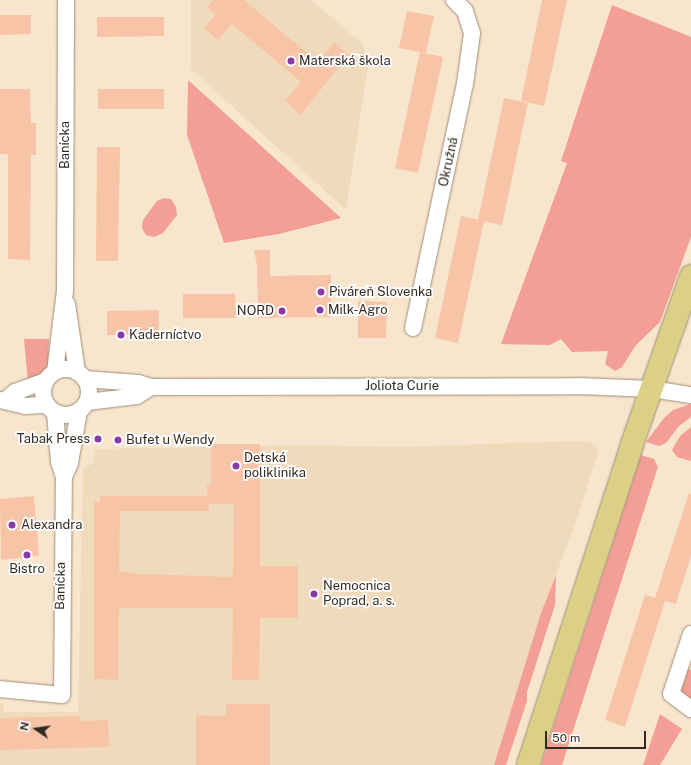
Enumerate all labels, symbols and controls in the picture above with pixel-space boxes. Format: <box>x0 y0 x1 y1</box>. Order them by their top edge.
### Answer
place label: Materská škola <box>299 53 391 69</box>
marker: Materská škola <box>286 56 296 66</box>
street label: Banícka <box>57 121 73 169</box>
street label: Okružná <box>436 136 462 188</box>
place label: Piváreň Slovenka <box>329 284 432 300</box>
marker: Piváreň Slovenka <box>316 287 326 297</box>
place label: Milk-Agro <box>328 302 388 318</box>
place label: NORD <box>237 303 274 319</box>
marker: Milk-Agro <box>315 305 325 315</box>
marker: NORD <box>277 306 287 316</box>
place label: Kaderníctvo <box>129 327 201 343</box>
marker: Kaderníctvo <box>116 330 126 340</box>
street label: Joliota Curie <box>365 378 439 394</box>
place label: Tabak Press <box>17 431 90 447</box>
place label: Bufet u Wendy <box>126 432 215 448</box>
marker: Tabak Press <box>93 434 103 444</box>
marker: Bufet u Wendy <box>113 435 123 445</box>
place label: Detská poliklinika <box>244 451 306 482</box>
marker: Detská poliklinika <box>231 461 241 471</box>
place label: Alexandra <box>21 517 82 533</box>
marker: Alexandra <box>6 519 18 531</box>
marker: Bistro <box>22 550 32 560</box>
place label: Bistro <box>9 561 45 577</box>
street label: Banícka <box>53 562 69 610</box>
place label: Nemocnica Poprad, a. s. <box>323 579 395 610</box>
marker: Nemocnica Poprad, a. s. <box>308 588 320 600</box>
north arrow <box>16 709 56 749</box>
text: N <box>17 721 31 732</box>
scale bar <box>547 723 648 749</box>
text: 50 m <box>552 731 580 745</box>

